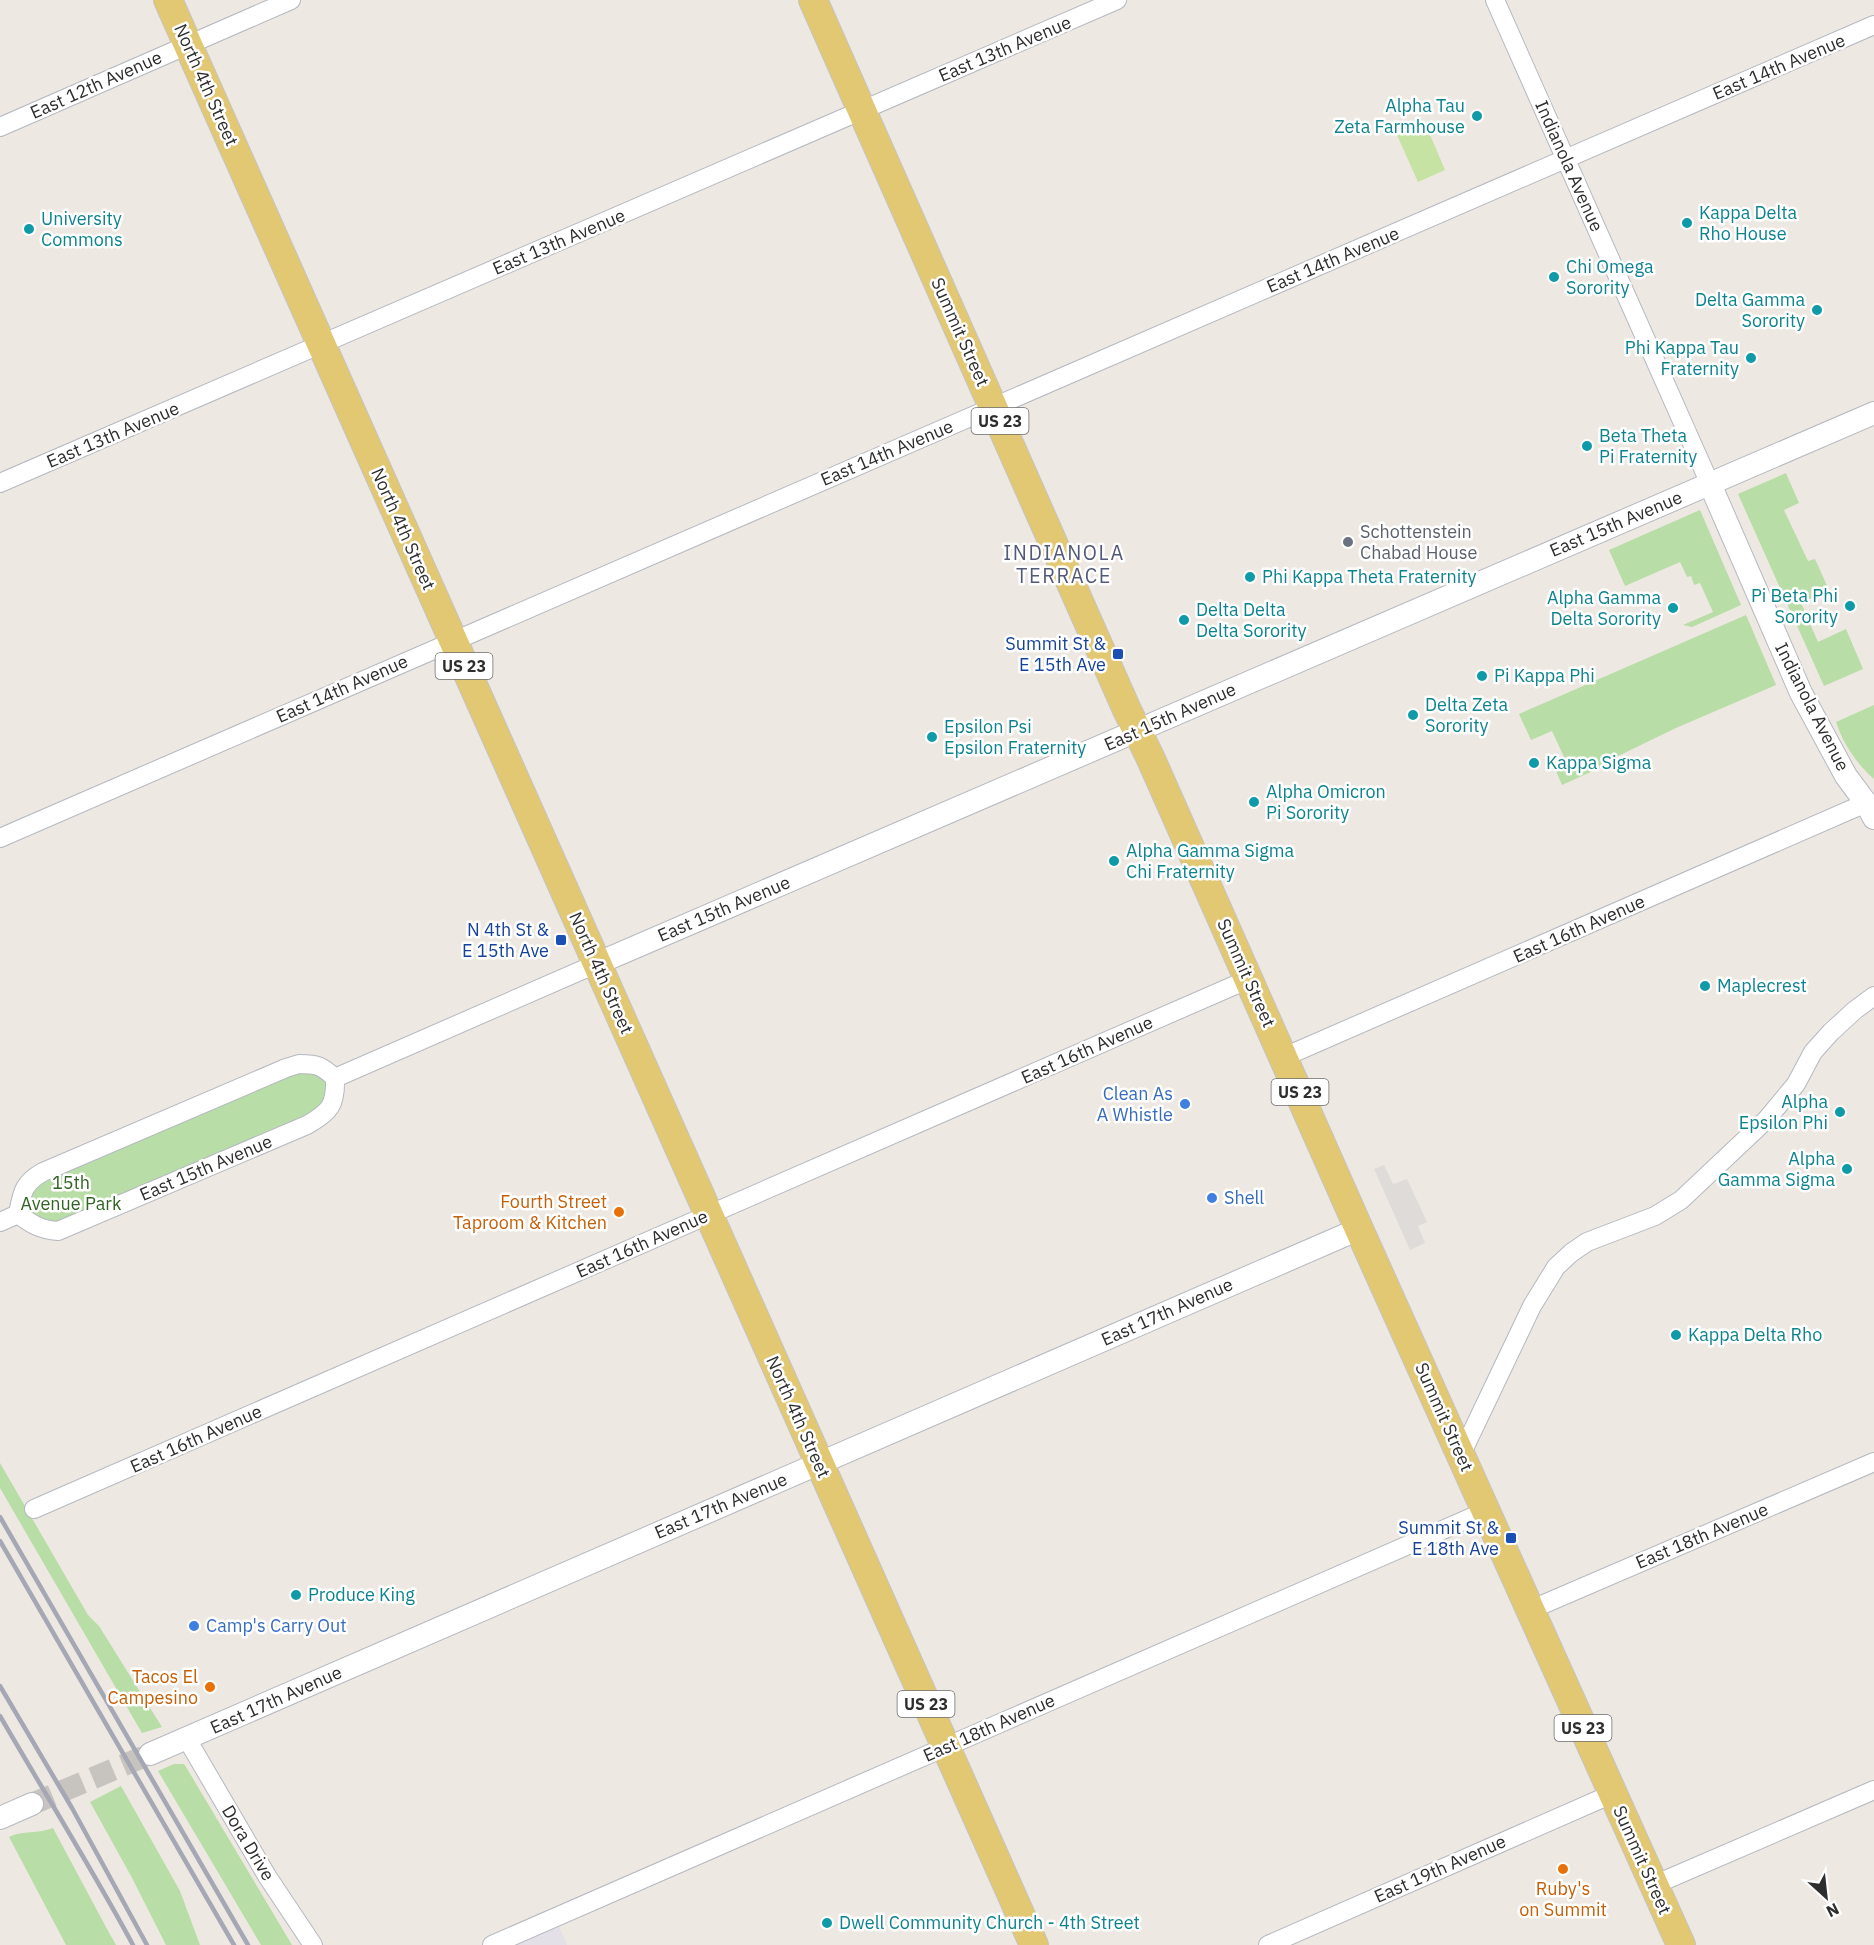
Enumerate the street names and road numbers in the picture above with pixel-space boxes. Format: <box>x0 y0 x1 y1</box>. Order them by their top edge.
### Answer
street label: East 13th Avenue <box>935 10 1075 87</box>
street label: North 4th Street <box>169 20 244 149</box>
street label: East 14th Avenue <box>1709 28 1849 105</box>
street label: East 12th Avenue <box>26 45 165 124</box>
street label: Indianola Avenue <box>1530 97 1609 235</box>
street label: East 13th Avenue <box>489 203 629 280</box>
street label: East 14th Avenue <box>1263 221 1403 298</box>
street label: Summit Street <box>926 274 995 390</box>
street label: East 13th Avenue <box>43 396 183 473</box>
road number: US 23 <box>972 408 1028 434</box>
street label: East 14th Avenue <box>817 414 957 491</box>
street label: North 4th Street <box>366 464 441 593</box>
street label: East 15th Avenue <box>1546 485 1686 562</box>
street label: Indianola Avenue <box>1770 639 1855 775</box>
street label: East 14th Avenue <box>272 649 411 728</box>
road number: US 23 <box>436 653 492 679</box>
street label: East 15th Avenue <box>1100 677 1239 756</box>
street label: East 15th Avenue <box>654 870 794 947</box>
street label: East 16th Avenue <box>1509 889 1648 968</box>
street label: North 4th Street <box>564 908 639 1037</box>
street label: Summit Street <box>1212 915 1281 1031</box>
street label: East 16th Avenue <box>1017 1010 1156 1089</box>
road number: US 23 <box>1272 1079 1328 1105</box>
street label: East 15th Avenue <box>136 1129 276 1206</box>
street label: East 16th Avenue <box>572 1204 711 1283</box>
street label: East 17th Avenue <box>1097 1272 1236 1351</box>
street label: North 4th Street <box>761 1352 836 1481</box>
street label: Summit Street <box>1410 1359 1479 1475</box>
street label: East 16th Avenue <box>126 1399 265 1478</box>
street label: East 17th Avenue <box>651 1467 791 1544</box>
street label: East 18th Avenue <box>1632 1497 1772 1574</box>
street label: East 17th Avenue <box>206 1660 345 1739</box>
street label: East 18th Avenue <box>919 1688 1058 1767</box>
road number: US 23 <box>898 1691 954 1717</box>
road number: US 23 <box>1554 1715 1612 1741</box>
street label: Dora Drive <box>217 1801 280 1885</box>
street label: Summit Street <box>1608 1802 1677 1918</box>
street label: East 19th Avenue <box>1370 1829 1509 1908</box>

